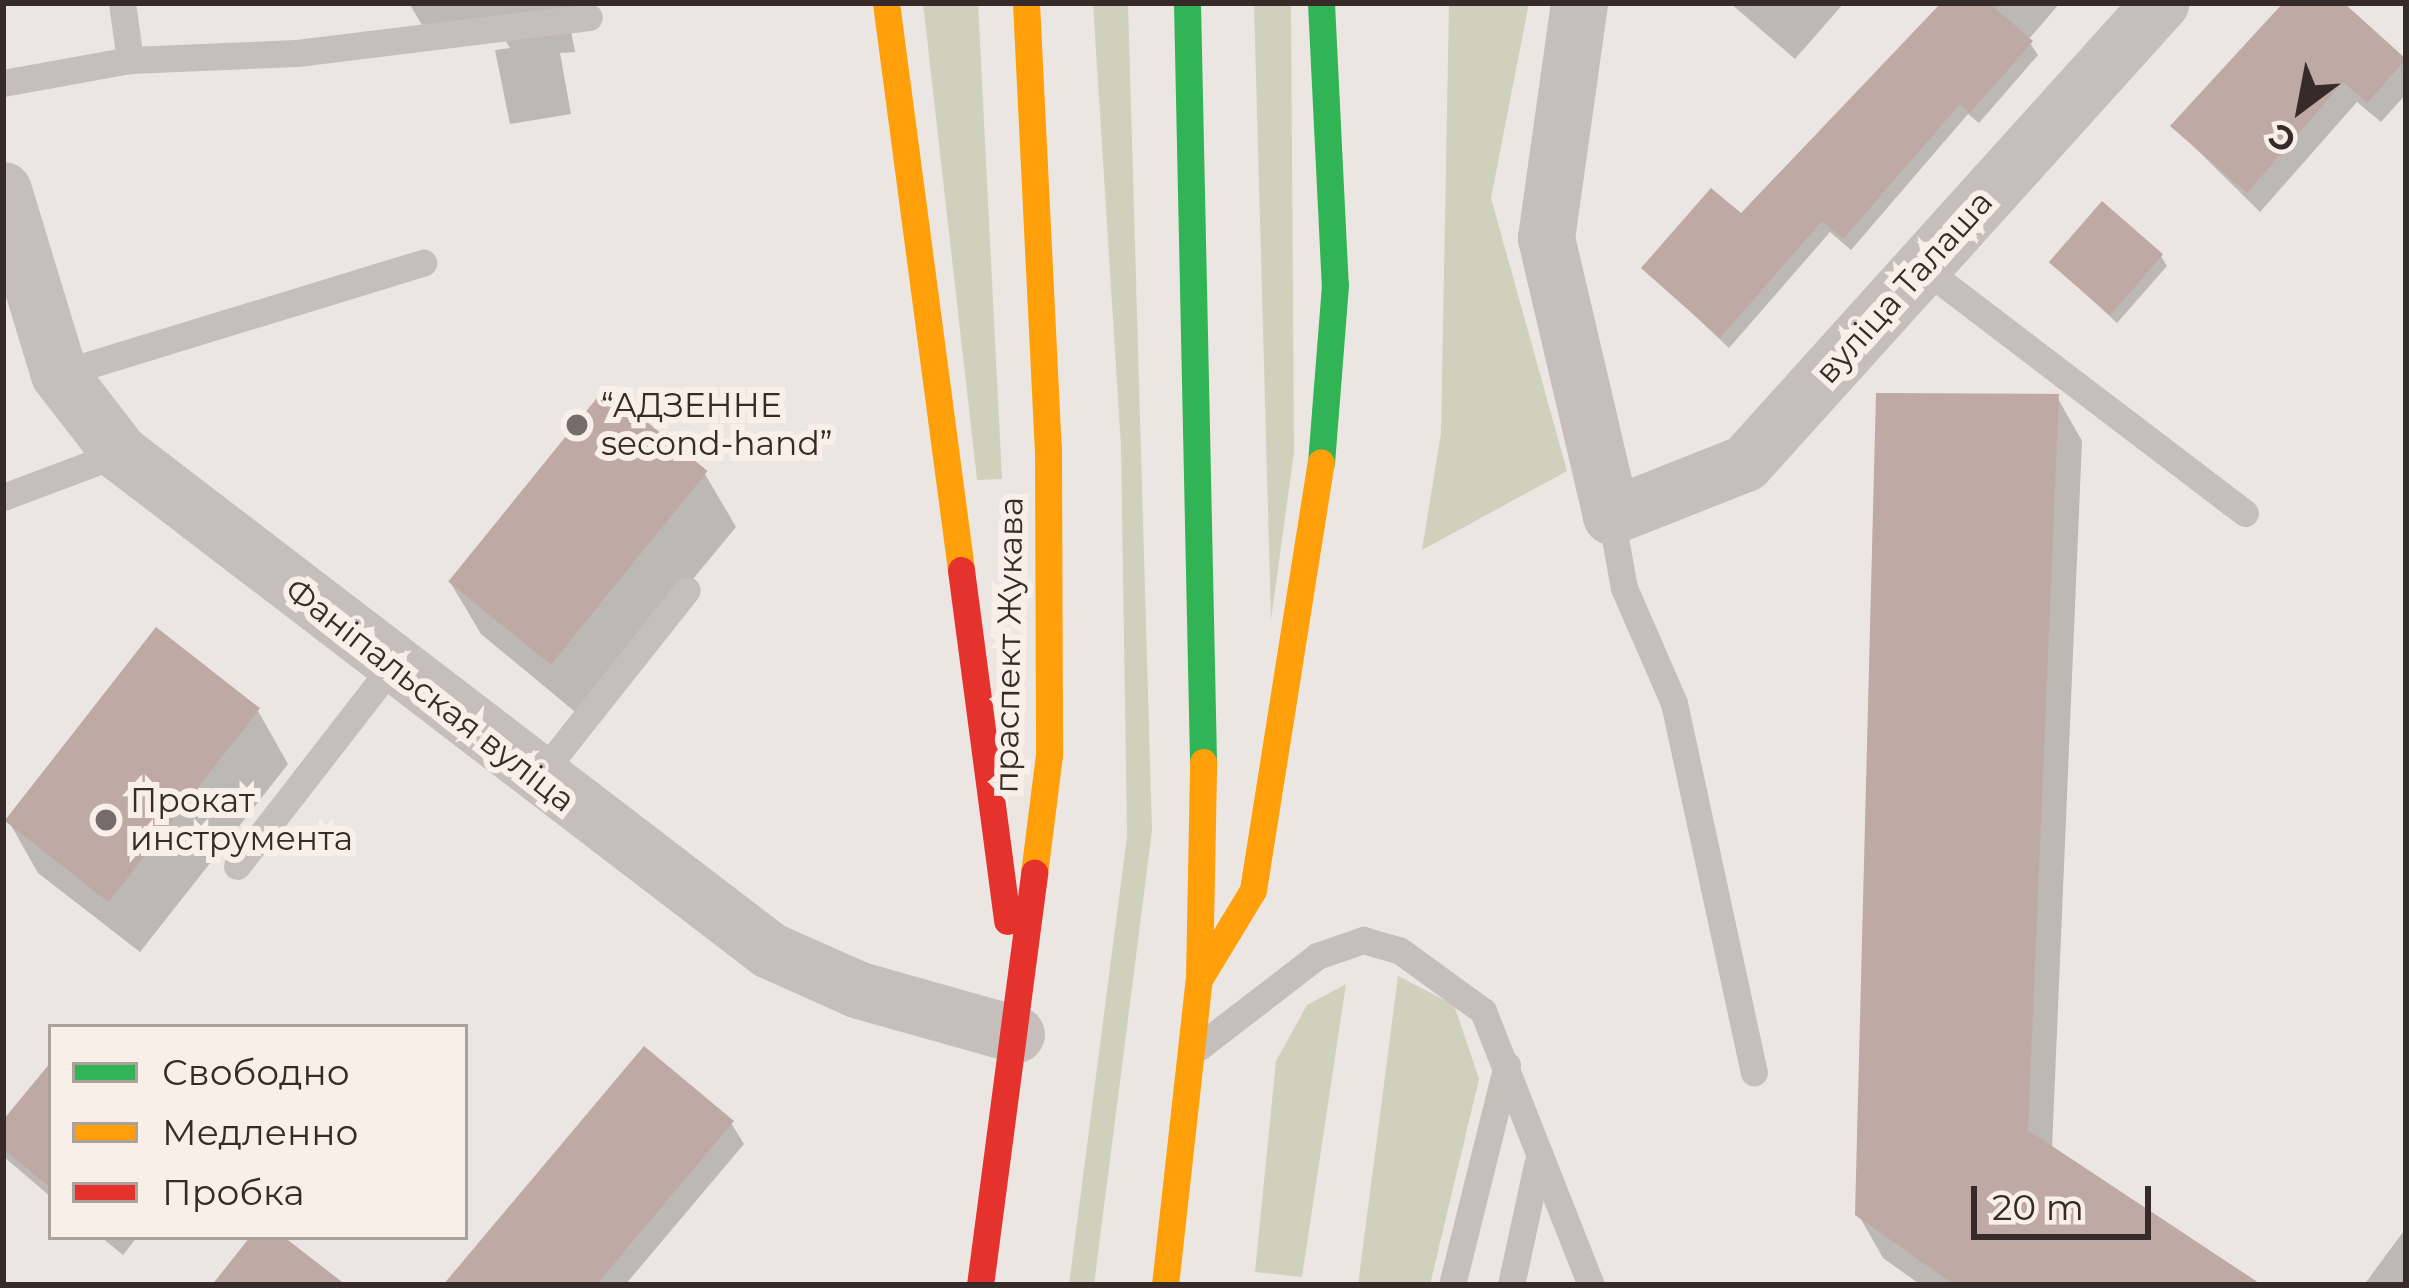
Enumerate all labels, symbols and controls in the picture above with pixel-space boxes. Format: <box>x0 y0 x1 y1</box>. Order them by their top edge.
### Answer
north arrow <box>2241 48 2361 168</box>
text: С <box>2261 115 2303 162</box>
street label: вуліца Талаша <box>1807 182 2001 392</box>
place label: “АДЗЕННЕ second-hand” <box>601 386 832 464</box>
marker: “АДЗЕННЕ second-hand” <box>564 412 590 438</box>
street label: праспект Жукава <box>987 496 1031 794</box>
street label: Фаніпальская вуліца <box>277 570 583 820</box>
place label: Прокат инструмента <box>130 781 353 859</box>
marker: Прокат инструмента <box>93 807 119 833</box>
legend <box>48 1024 468 1240</box>
text: Свободно <box>162 1050 350 1094</box>
text: Медленно <box>162 1110 358 1154</box>
scale bar <box>1977 1162 2157 1236</box>
text: Пробка <box>162 1170 305 1214</box>
text: 20 m <box>1992 1185 2084 1229</box>

